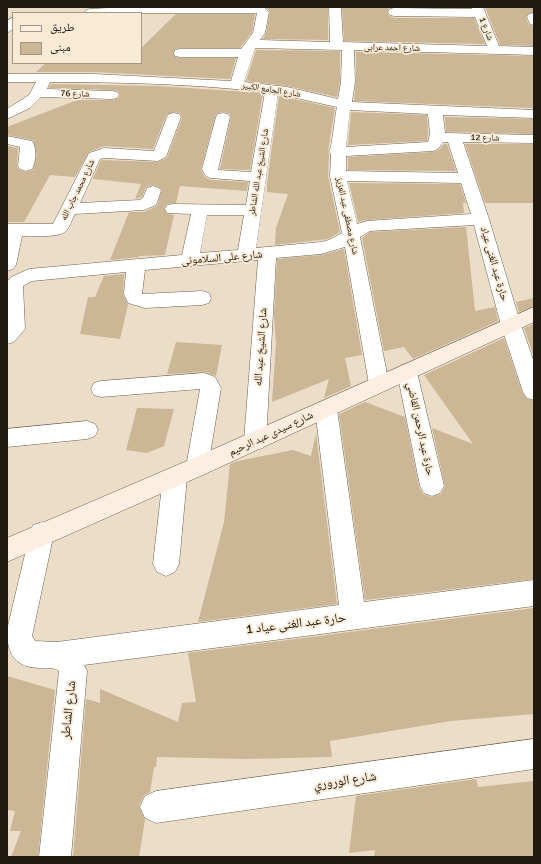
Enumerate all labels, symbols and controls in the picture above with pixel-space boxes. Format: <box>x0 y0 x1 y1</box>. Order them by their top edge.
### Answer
legend <box>12 12 142 64</box>
street label: شارع 1 <box>477 16 495 42</box>
text: طريق <box>50 20 75 35</box>
text: مبنى <box>50 40 71 55</box>
street label: شارع احمد عرابى <box>364 42 420 54</box>
street label: شارع الجامع الكبير <box>241 80 301 100</box>
street label: شارع 76 <box>61 88 89 100</box>
street label: شارع الشيخ عبد الله الشاطر <box>247 128 271 216</box>
street label: شارع 12 <box>471 132 499 144</box>
street label: شارع محمد جاب الله <box>59 158 97 222</box>
street label: شارع مصطفى عبد العزيز <box>333 176 361 256</box>
street label: حارة عبد الغنى عياد <box>477 225 511 303</box>
street label: شارع على السلامونى <box>181 248 263 268</box>
street label: شارع الشيخ عبد الله <box>252 307 270 387</box>
street label: حارة عبد الرحمن القاضي <box>404 381 436 477</box>
street label: شارع سيدى عبد الرحيم <box>227 409 315 459</box>
street label: حارة عبد الغنى عياد 1 <box>245 610 347 638</box>
street label: شارع الشاطر <box>58 680 80 740</box>
street label: شارع الوروري <box>312 769 378 793</box>

